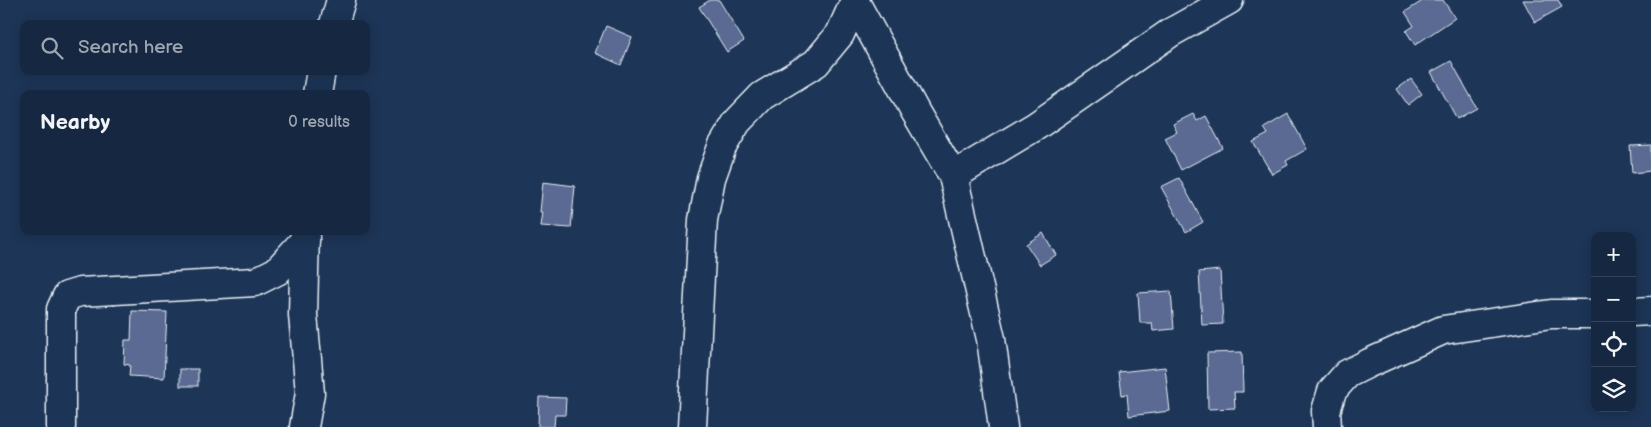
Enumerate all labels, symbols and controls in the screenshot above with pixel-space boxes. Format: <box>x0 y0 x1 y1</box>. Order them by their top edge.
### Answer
search box <box>20 20 370 75</box>
icon: search <box>38 34 66 62</box>
text: Search here <box>78 36 183 59</box>
text: Nearby <box>40 110 110 135</box>
text: 0 results <box>288 113 350 132</box>
map controls <box>1591 232 1636 412</box>
button: + <box>1591 232 1636 277</box>
button: − <box>1591 277 1636 322</box>
button: locate <box>1591 322 1636 367</box>
button: layers <box>1591 367 1636 412</box>

